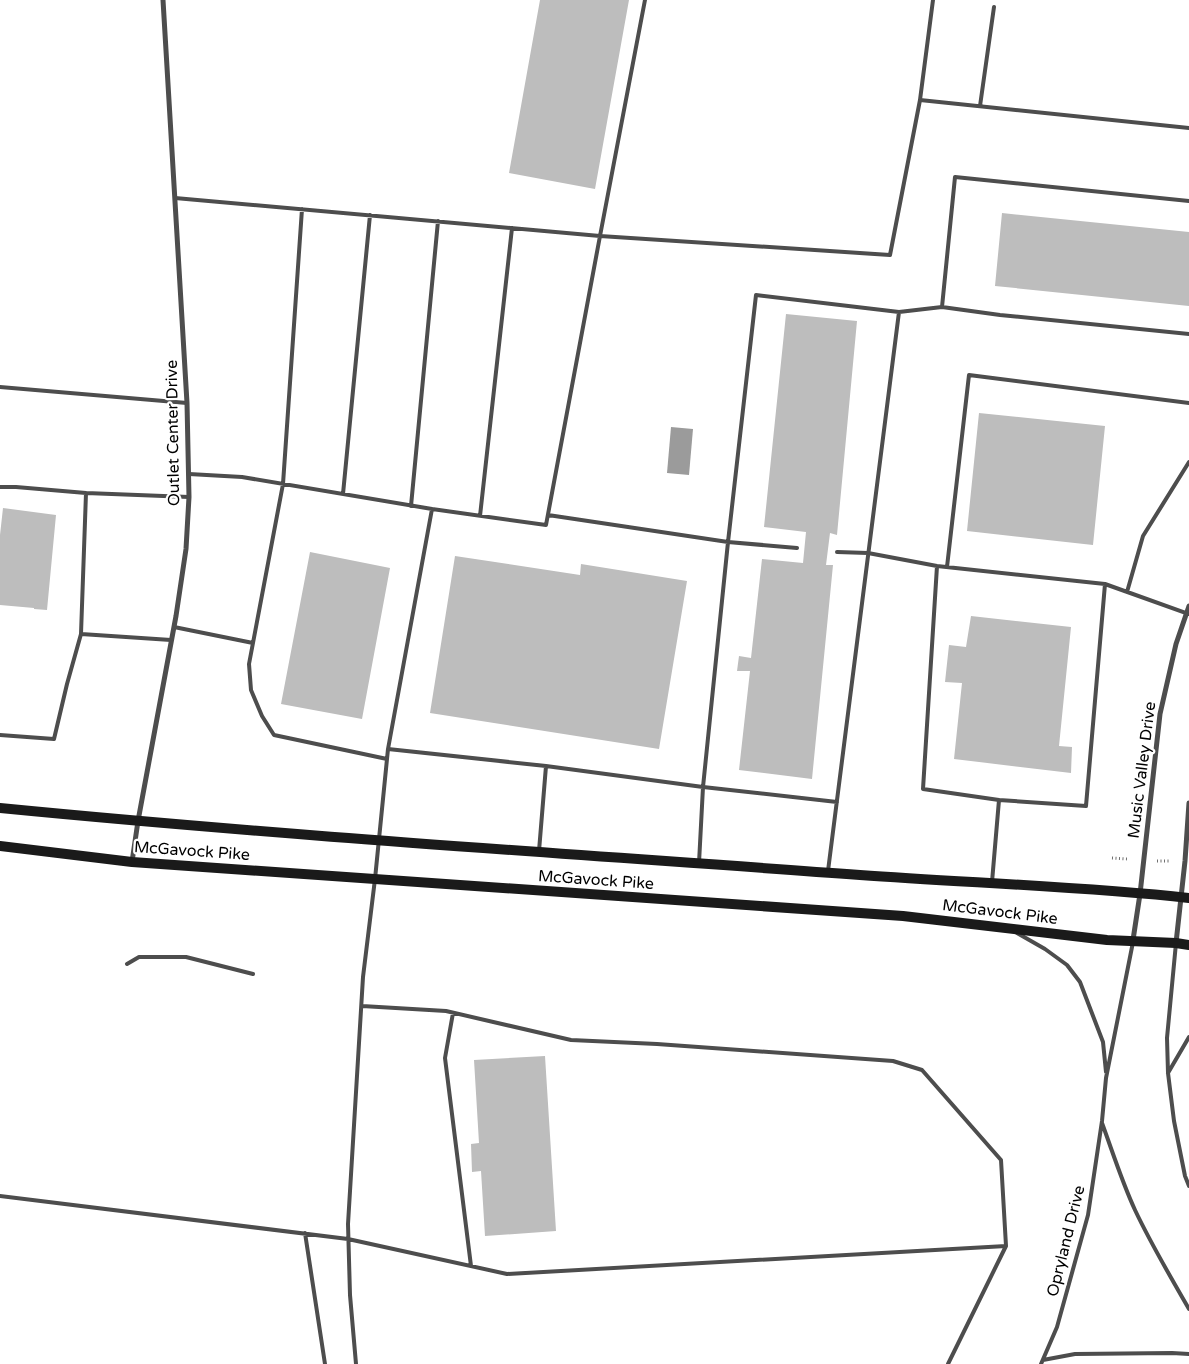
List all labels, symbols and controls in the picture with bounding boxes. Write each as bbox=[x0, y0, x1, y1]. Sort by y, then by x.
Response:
street label: Outlet Center Drive bbox=[162, 360, 184, 506]
street label: Music Valley Drive bbox=[1124, 700, 1160, 840]
street label: McGavock Pike bbox=[133, 837, 251, 865]
street label: McGavock Pike bbox=[537, 866, 655, 894]
street label: McGavock Pike bbox=[941, 895, 1059, 929]
street label: Opryland Drive bbox=[1042, 1183, 1090, 1299]

